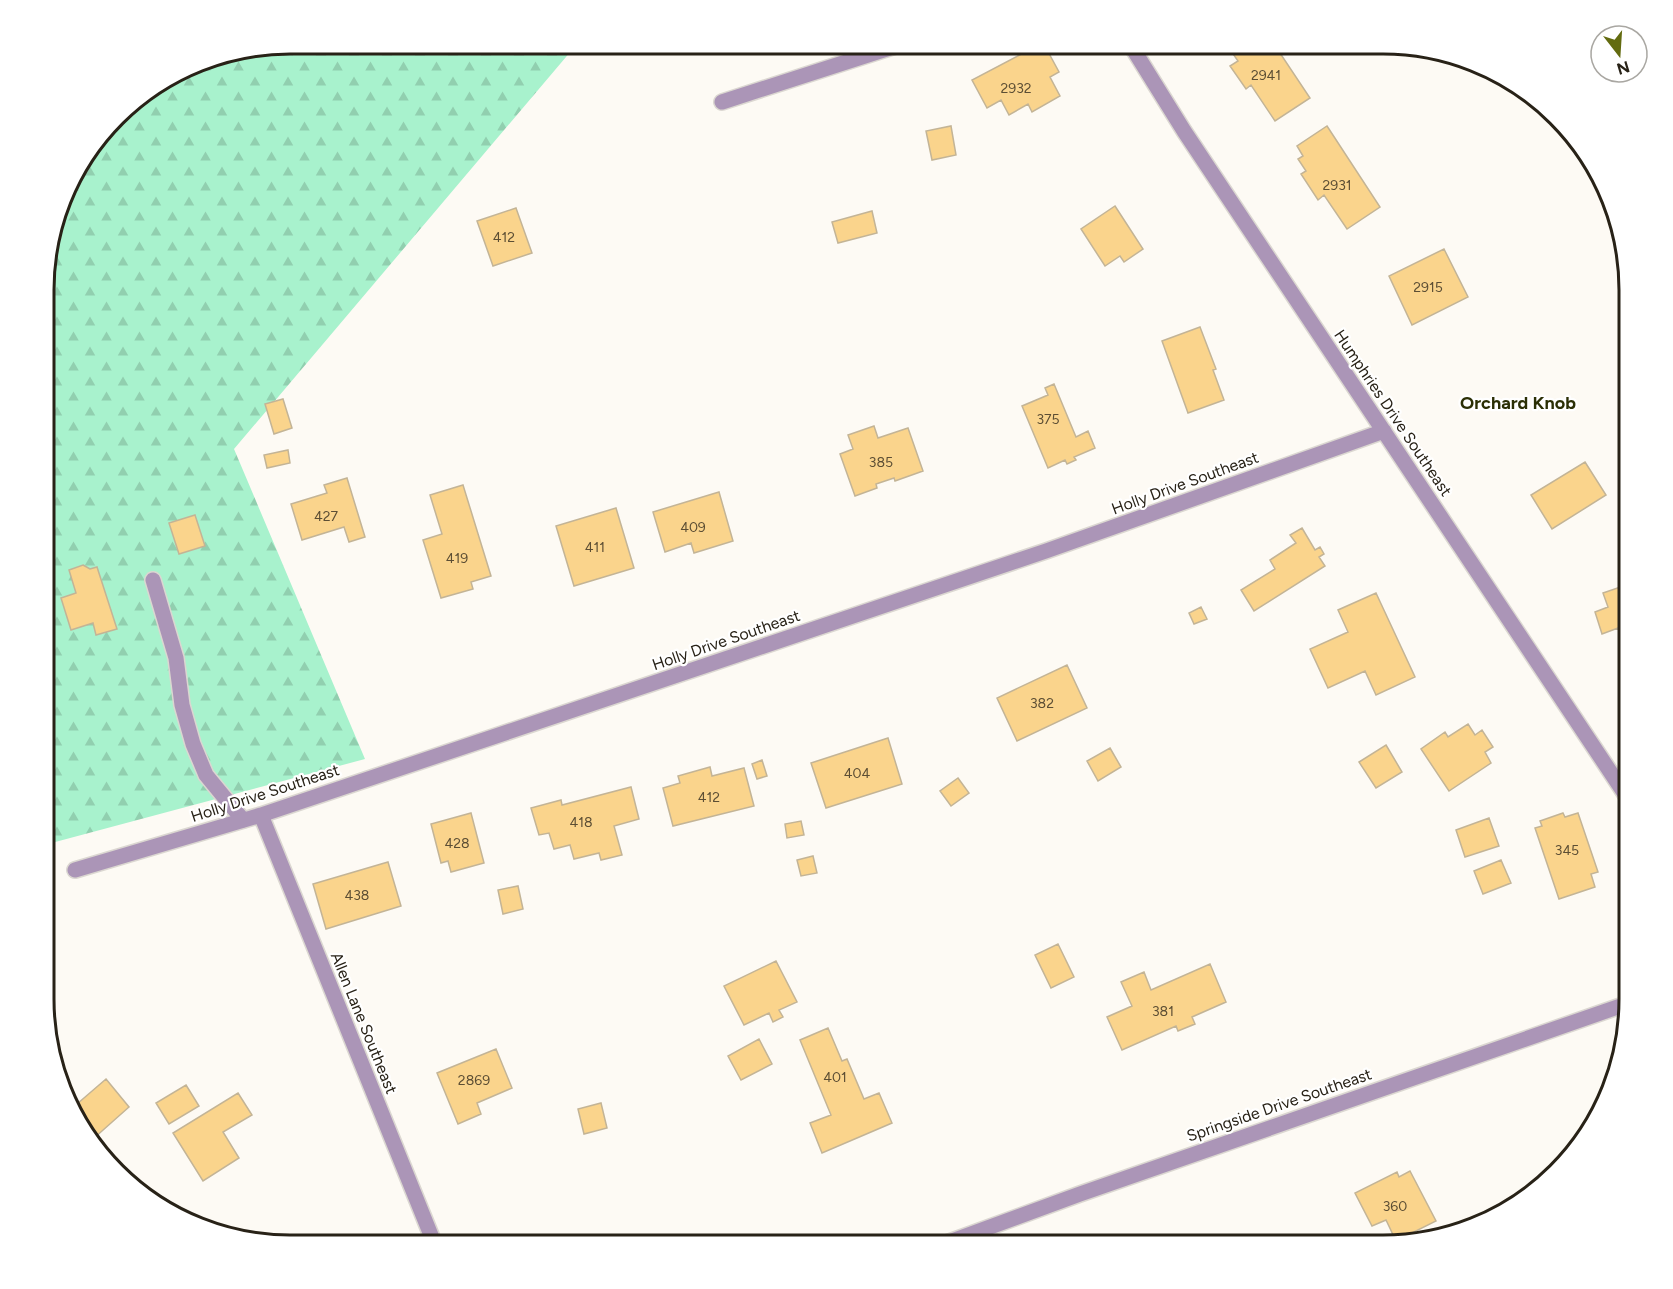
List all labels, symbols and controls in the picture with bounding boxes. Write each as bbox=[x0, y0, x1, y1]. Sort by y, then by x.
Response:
north arrow bbox=[1589, 24, 1649, 84]
text: N bbox=[1615, 57, 1632, 79]
house number: 2941 bbox=[1251, 67, 1281, 84]
house number: 2932 bbox=[1000, 80, 1032, 97]
house number: 2931 bbox=[1322, 177, 1352, 194]
house number: 412 bbox=[493, 229, 515, 246]
house number: 2915 bbox=[1413, 279, 1443, 296]
street label: Humphries Drive Southeast bbox=[1330, 326, 1456, 500]
district label: Orchard Knob bbox=[1460, 392, 1576, 414]
house number: 375 bbox=[1036, 411, 1060, 428]
street label: Holly Drive Southeast bbox=[1109, 448, 1261, 518]
house number: 385 bbox=[869, 454, 893, 471]
house number: 427 bbox=[314, 508, 338, 525]
house number: 409 bbox=[680, 519, 706, 536]
house number: 411 bbox=[585, 539, 605, 556]
house number: 419 bbox=[446, 550, 468, 567]
street label: Holly Drive Southeast bbox=[650, 606, 802, 674]
house number: 382 bbox=[1030, 695, 1054, 712]
street label: Holly Drive Southeast bbox=[188, 760, 342, 826]
house number: 404 bbox=[844, 765, 870, 782]
house number: 412 bbox=[698, 789, 720, 806]
house number: 418 bbox=[569, 814, 593, 831]
house number: 428 bbox=[444, 835, 470, 852]
house number: 345 bbox=[1555, 842, 1579, 859]
house number: 438 bbox=[345, 887, 369, 904]
street label: Allen Lane Southeast bbox=[327, 949, 401, 1097]
house number: 381 bbox=[1152, 1003, 1174, 1020]
street label: Springside Drive Southeast bbox=[1184, 1064, 1374, 1146]
house number: 401 bbox=[823, 1069, 847, 1086]
house number: 2869 bbox=[458, 1072, 490, 1089]
house number: 360 bbox=[1383, 1198, 1407, 1215]

